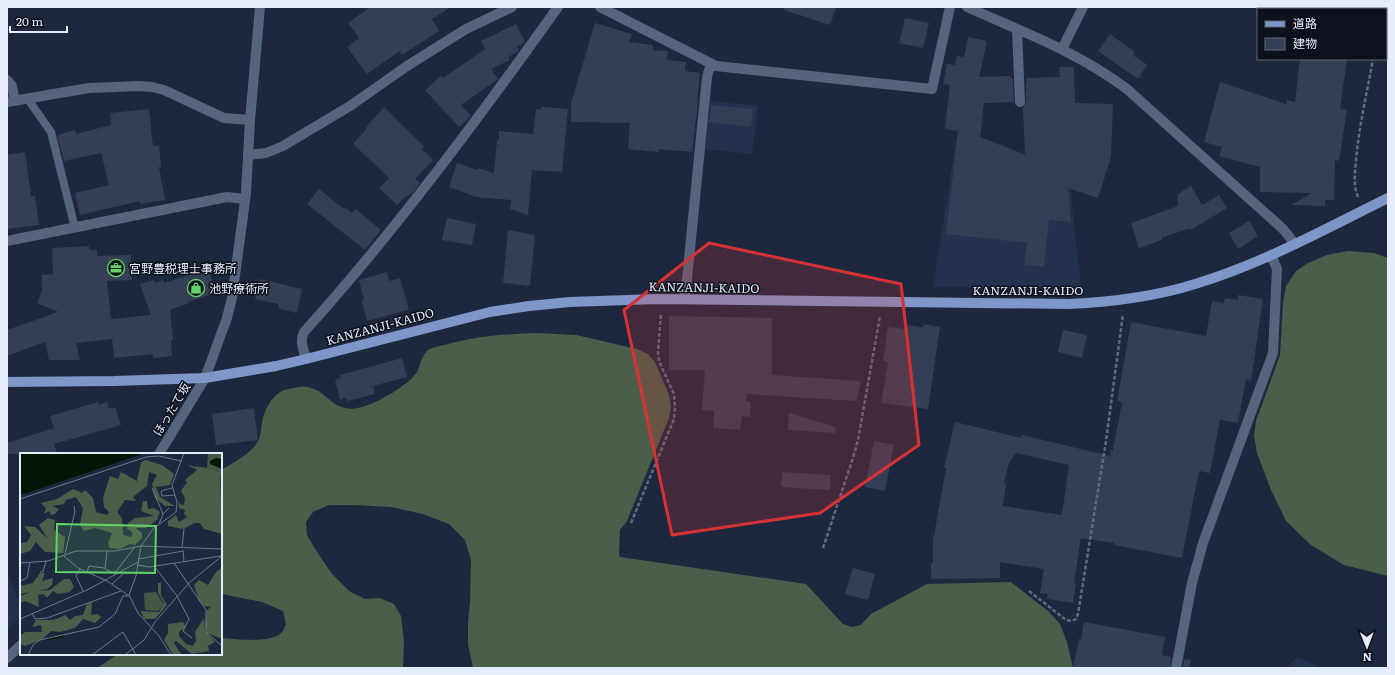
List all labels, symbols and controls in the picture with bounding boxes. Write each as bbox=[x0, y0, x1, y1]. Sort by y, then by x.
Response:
scale bar bbox=[10, 8, 67, 34]
legend bbox=[1257, 8, 1387, 60]
text: 20 m bbox=[16, 12, 43, 30]
text: 道路 bbox=[1293, 14, 1317, 32]
text: 建物 bbox=[1293, 34, 1317, 52]
office icon: 宮野豊税理士事務所 bbox=[106, 258, 126, 278]
place label: 宮野豊税理士事務所 bbox=[129, 259, 237, 277]
street label: KANZANJI-KAIDO bbox=[648, 277, 760, 297]
shop icon: 池野療術所 bbox=[186, 278, 206, 298]
place label: 池野療術所 bbox=[209, 279, 269, 297]
street label: KANZANJI-KAIDO bbox=[973, 281, 1084, 299]
street label: KANZANJI-KAIDO bbox=[324, 303, 436, 349]
street label: ほったて坂 bbox=[148, 379, 194, 439]
inset map bbox=[20, 453, 222, 655]
north arrow bbox=[1347, 627, 1387, 667]
text: N bbox=[1362, 650, 1372, 666]

